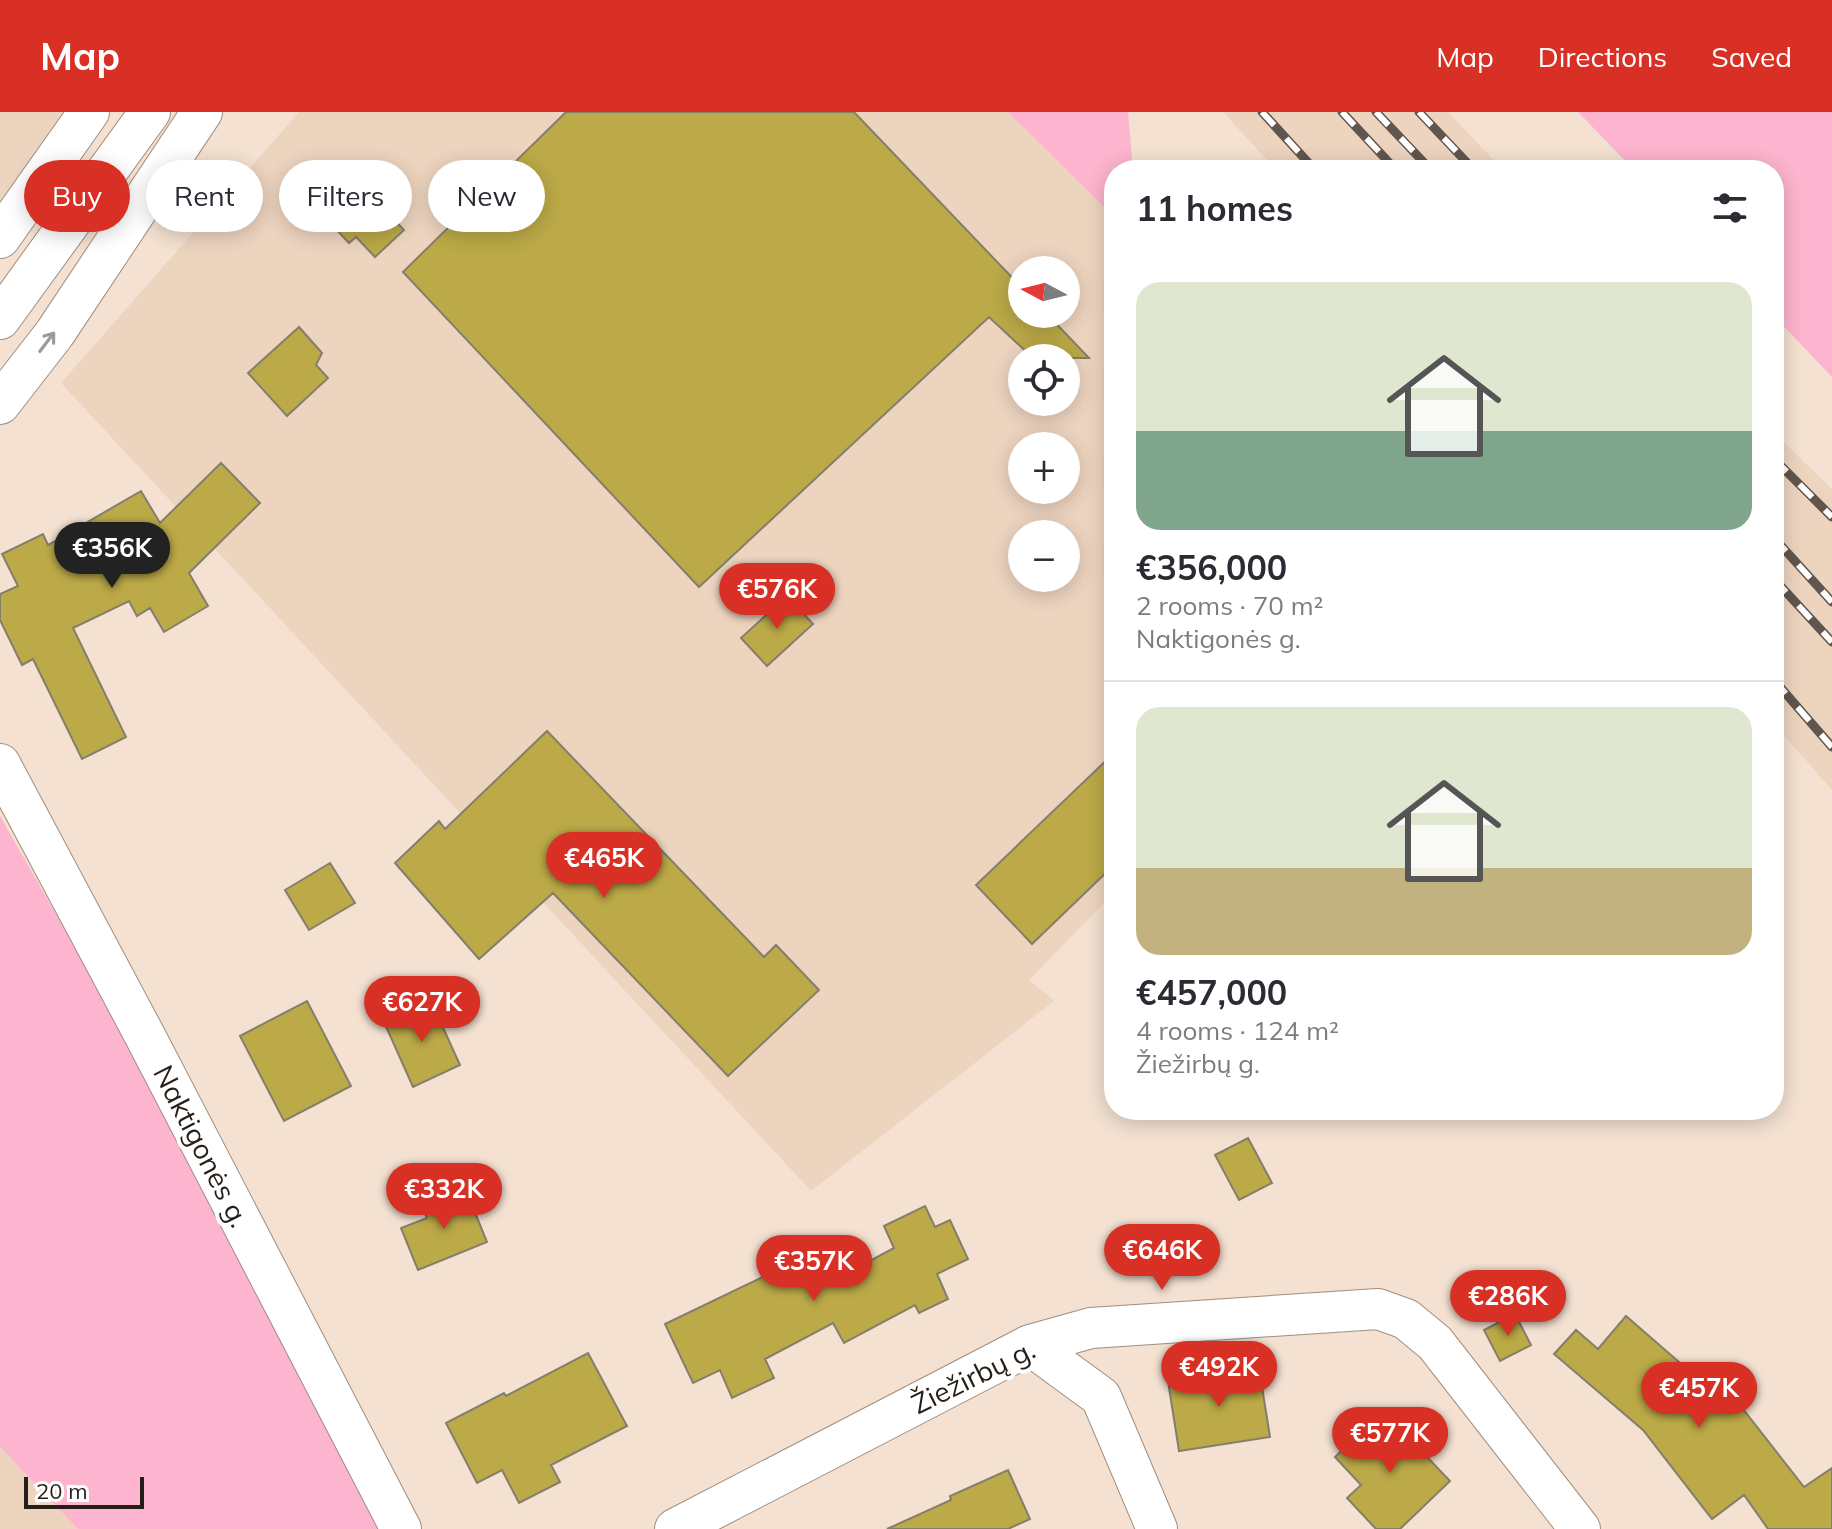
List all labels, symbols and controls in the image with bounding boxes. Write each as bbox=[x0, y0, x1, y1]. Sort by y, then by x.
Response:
text: Map bbox=[40, 32, 120, 80]
text: Map bbox=[1436, 39, 1494, 74]
text: Directions bbox=[1538, 39, 1667, 74]
text: Saved bbox=[1711, 39, 1792, 74]
chip: Buy bbox=[24, 160, 130, 232]
chip: Rent bbox=[146, 160, 263, 232]
chip: Filters bbox=[279, 160, 412, 232]
chip: New bbox=[428, 160, 545, 232]
icon: filters bbox=[1708, 186, 1752, 230]
text: 11 homes bbox=[1136, 187, 1293, 230]
north arrow bbox=[1008, 256, 1080, 328]
map controls bbox=[1008, 256, 1080, 592]
one-way arrow bbox=[39, 332, 56, 354]
icon: home bbox=[1372, 334, 1516, 478]
button: locate bbox=[1008, 344, 1080, 416]
button: + bbox=[1008, 432, 1080, 504]
button: − bbox=[1008, 520, 1080, 592]
pin: €356K bbox=[56, 522, 168, 590]
text: €356K bbox=[72, 531, 152, 564]
text: €356,000 bbox=[1136, 546, 1287, 589]
pin: €576K bbox=[721, 563, 833, 631]
text: €576K bbox=[737, 572, 817, 605]
text: 2 rooms · 70 m² bbox=[1136, 589, 1323, 622]
text: Naktigonės g. bbox=[1136, 622, 1301, 655]
icon: home bbox=[1372, 759, 1516, 903]
pin: €465K bbox=[548, 832, 660, 900]
text: €465K bbox=[564, 841, 644, 874]
text: €457,000 bbox=[1136, 971, 1287, 1014]
pin: €627K bbox=[366, 976, 478, 1044]
text: €627K bbox=[382, 985, 462, 1018]
text: 4 rooms · 124 m² bbox=[1136, 1014, 1339, 1047]
text: Žiežirbų g. bbox=[1136, 1047, 1260, 1080]
street label: Naktigonės g. bbox=[146, 1059, 258, 1233]
pin: €332K bbox=[388, 1163, 500, 1231]
text: €332K bbox=[404, 1172, 484, 1205]
pin: €646K bbox=[1106, 1224, 1218, 1292]
text: €646K bbox=[1122, 1233, 1202, 1266]
pin: €357K bbox=[758, 1235, 870, 1303]
text: €357K bbox=[774, 1244, 854, 1277]
pin: €286K bbox=[1452, 1270, 1564, 1338]
text: €286K bbox=[1468, 1279, 1548, 1312]
street label: Žiežirbų g. bbox=[905, 1331, 1041, 1421]
pin: €492K bbox=[1163, 1341, 1275, 1409]
text: €492K bbox=[1179, 1350, 1259, 1383]
pin: €457K bbox=[1643, 1362, 1755, 1430]
text: €457K bbox=[1659, 1371, 1739, 1404]
pin: €577K bbox=[1334, 1407, 1446, 1475]
text: €577K bbox=[1350, 1416, 1430, 1449]
scale bar bbox=[24, 1473, 144, 1509]
text: 20 m bbox=[36, 1477, 87, 1505]

